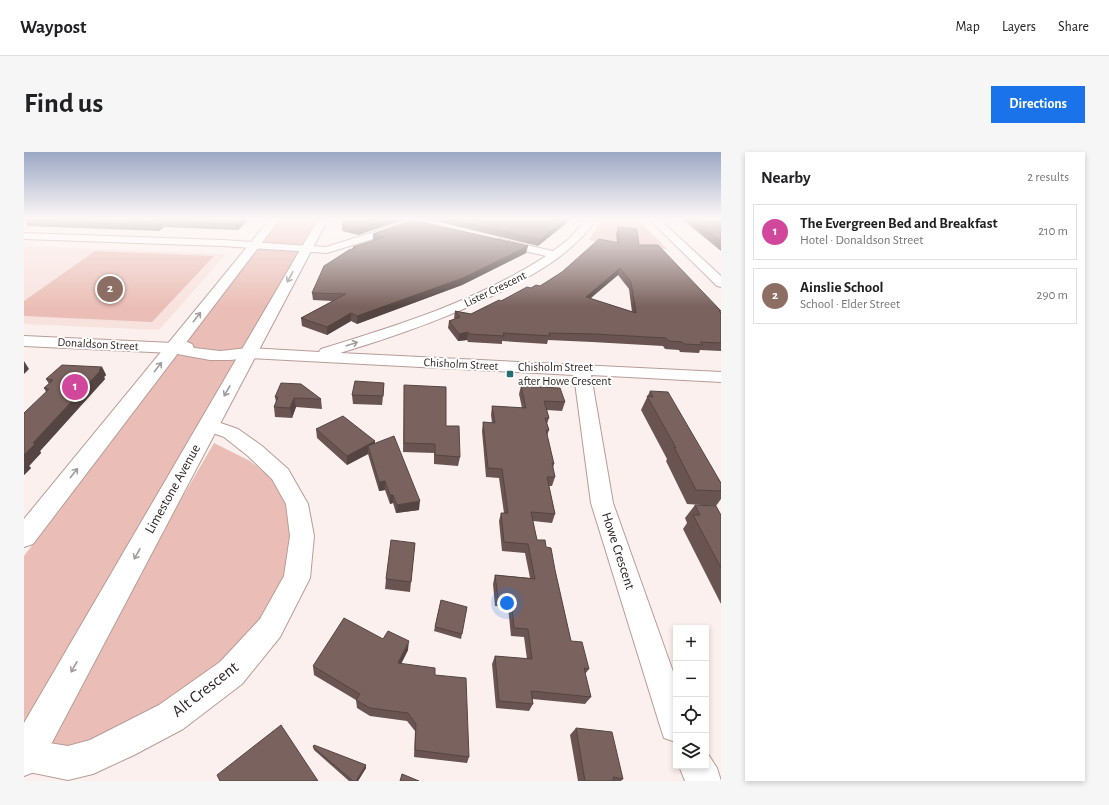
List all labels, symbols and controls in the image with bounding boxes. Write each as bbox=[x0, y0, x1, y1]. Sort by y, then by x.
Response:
text: Waypost bbox=[20, 18, 87, 37]
text: Map bbox=[955, 20, 980, 34]
text: Layers bbox=[1002, 20, 1036, 34]
text: Share bbox=[1058, 20, 1089, 34]
button: Directions bbox=[991, 86, 1085, 123]
text: Find us bbox=[24, 90, 103, 118]
text: Nearby bbox=[761, 169, 811, 186]
text: 2 results bbox=[1027, 171, 1069, 184]
text: The Evergreen Bed and Breakfast bbox=[800, 216, 998, 231]
text: 1 bbox=[773, 225, 777, 238]
text: 210 m bbox=[1038, 225, 1068, 238]
text: Hotel · Donaldson Street bbox=[800, 234, 923, 247]
street label: Lister Crescent bbox=[462, 269, 528, 309]
one-way arrow bbox=[286, 271, 294, 283]
pin: 2 bbox=[97, 274, 123, 304]
text: Ainslie School bbox=[800, 280, 884, 295]
text: 2 bbox=[772, 289, 778, 302]
text: 290 m bbox=[1037, 289, 1068, 302]
text: School · Elder Street bbox=[800, 298, 900, 311]
one-way arrow bbox=[193, 312, 201, 323]
street label: Donaldson Street bbox=[57, 336, 139, 352]
one-way arrow bbox=[345, 340, 358, 347]
street label: Chisholm Street bbox=[423, 356, 499, 372]
one-way arrow bbox=[153, 361, 162, 372]
place label: Chisholm Street after Howe Crescent bbox=[518, 361, 612, 387]
marker: Chisholm Street after Howe Crescent bbox=[505, 369, 515, 379]
pin: 1 bbox=[62, 372, 88, 402]
one-way arrow bbox=[223, 385, 231, 397]
street label: Limestone Avenue bbox=[143, 442, 203, 536]
one-way arrow bbox=[70, 468, 78, 479]
street label: Howe Crescent bbox=[599, 510, 637, 592]
one-way arrow bbox=[133, 548, 141, 560]
your location bbox=[497, 593, 517, 613]
map controls bbox=[673, 625, 709, 769]
button: + bbox=[673, 625, 709, 661]
street label: Alt Crescent bbox=[169, 658, 242, 720]
one-way arrow bbox=[70, 661, 78, 673]
button: − bbox=[673, 661, 709, 697]
button: locate bbox=[673, 697, 709, 733]
button: layers bbox=[673, 733, 709, 769]

